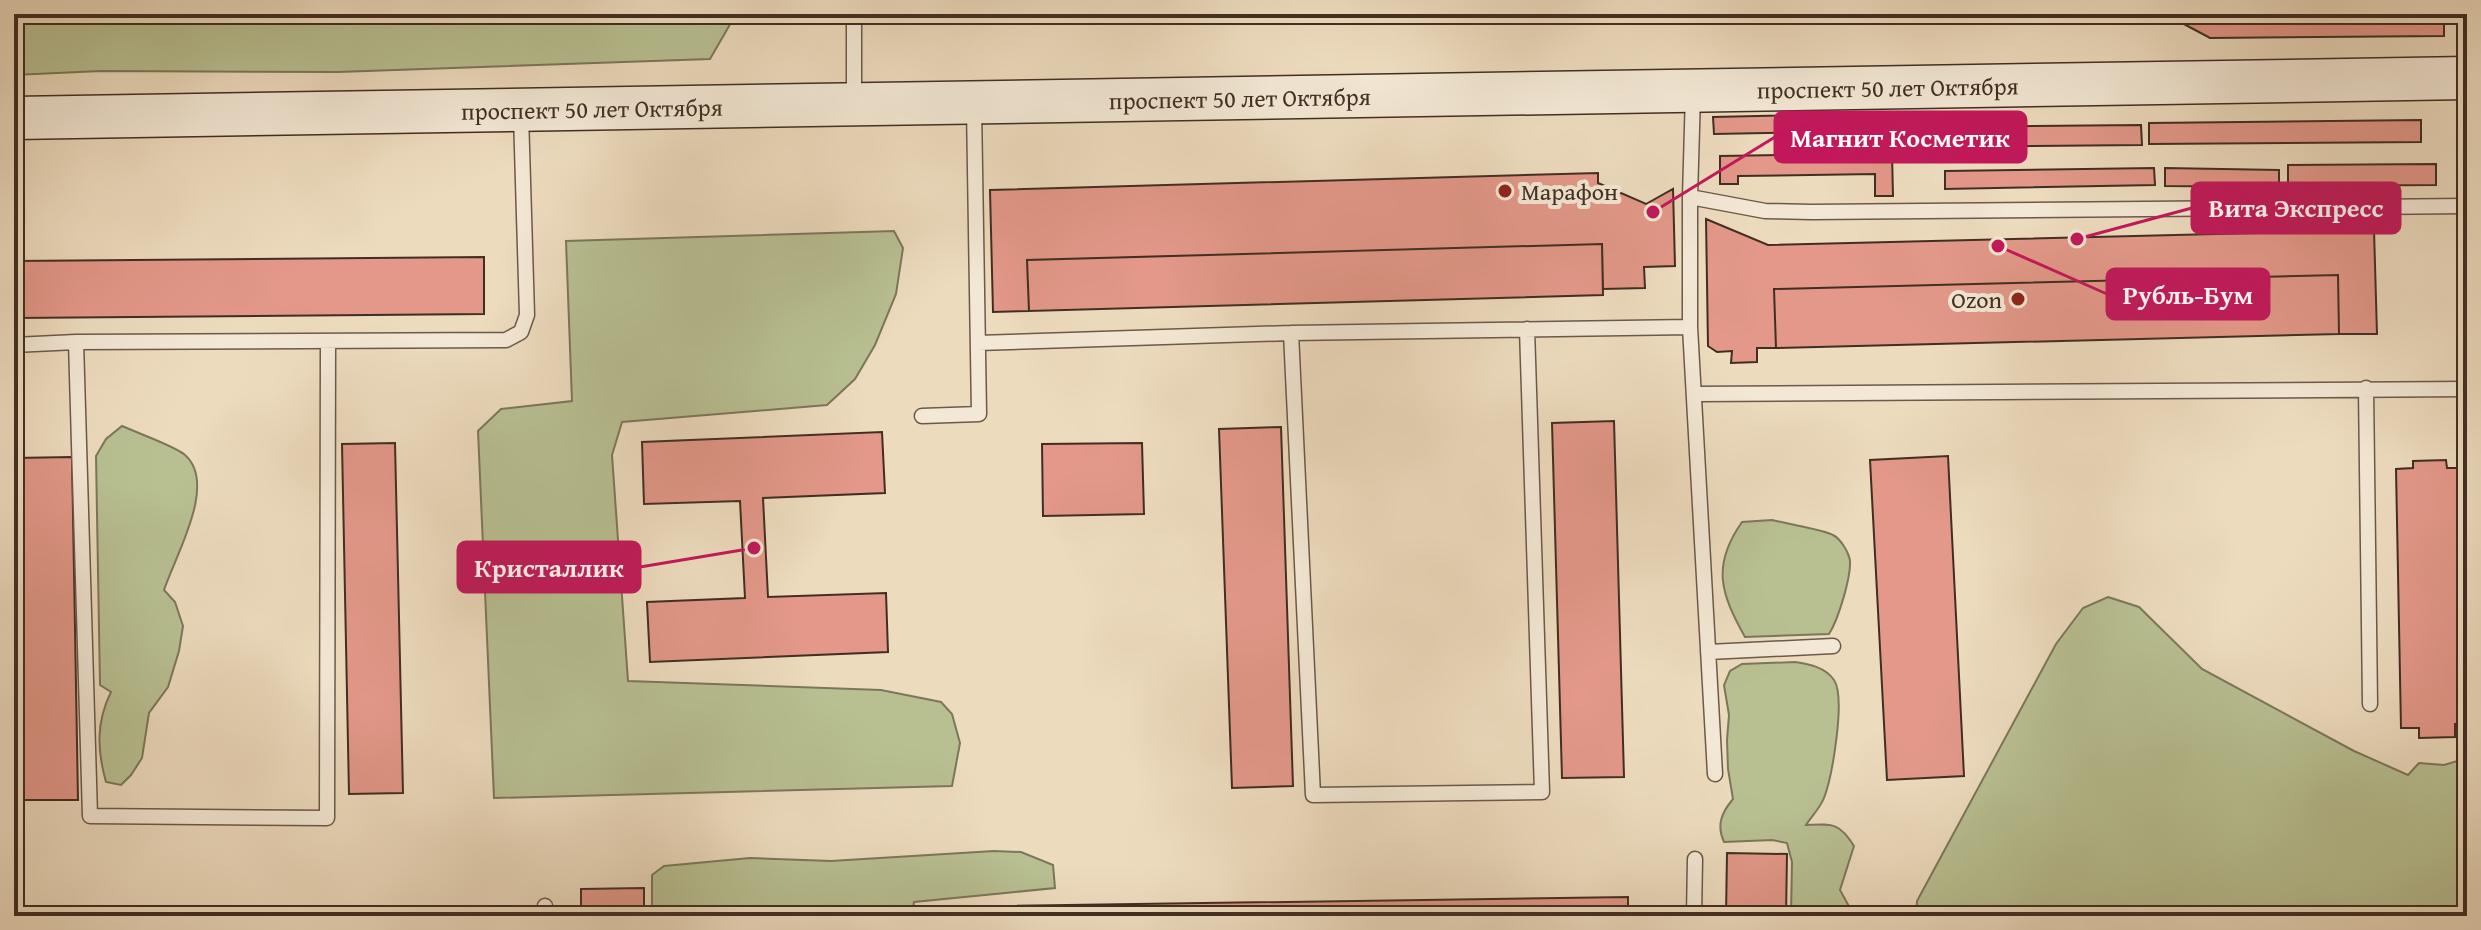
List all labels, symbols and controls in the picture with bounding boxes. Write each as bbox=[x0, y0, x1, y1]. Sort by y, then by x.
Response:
street label: проспект 50 лет Октября bbox=[1757, 68, 2019, 107]
street label: проспект 50 лет Октября bbox=[1109, 78, 1371, 118]
street label: проспект 50 лет Октября bbox=[461, 89, 723, 128]
callout: Магнит Косметик bbox=[1775, 112, 2026, 162]
text: Магнит Косметик bbox=[1790, 118, 2010, 157]
place label: Марафон bbox=[1521, 174, 1618, 209]
marker: Марафон bbox=[1496, 182, 1514, 200]
callout: Вита Экспресс bbox=[2192, 183, 2400, 233]
text: Вита Экспресс bbox=[2208, 188, 2384, 227]
callout: Рубль-Бум bbox=[2107, 269, 2269, 319]
text: Рубль-Бум bbox=[2123, 275, 2253, 314]
place label: Ozon bbox=[1951, 282, 2003, 317]
marker: Ozon bbox=[2009, 290, 2027, 308]
callout: Кристаллик bbox=[458, 542, 640, 592]
text: Кристаллик bbox=[474, 548, 624, 587]

